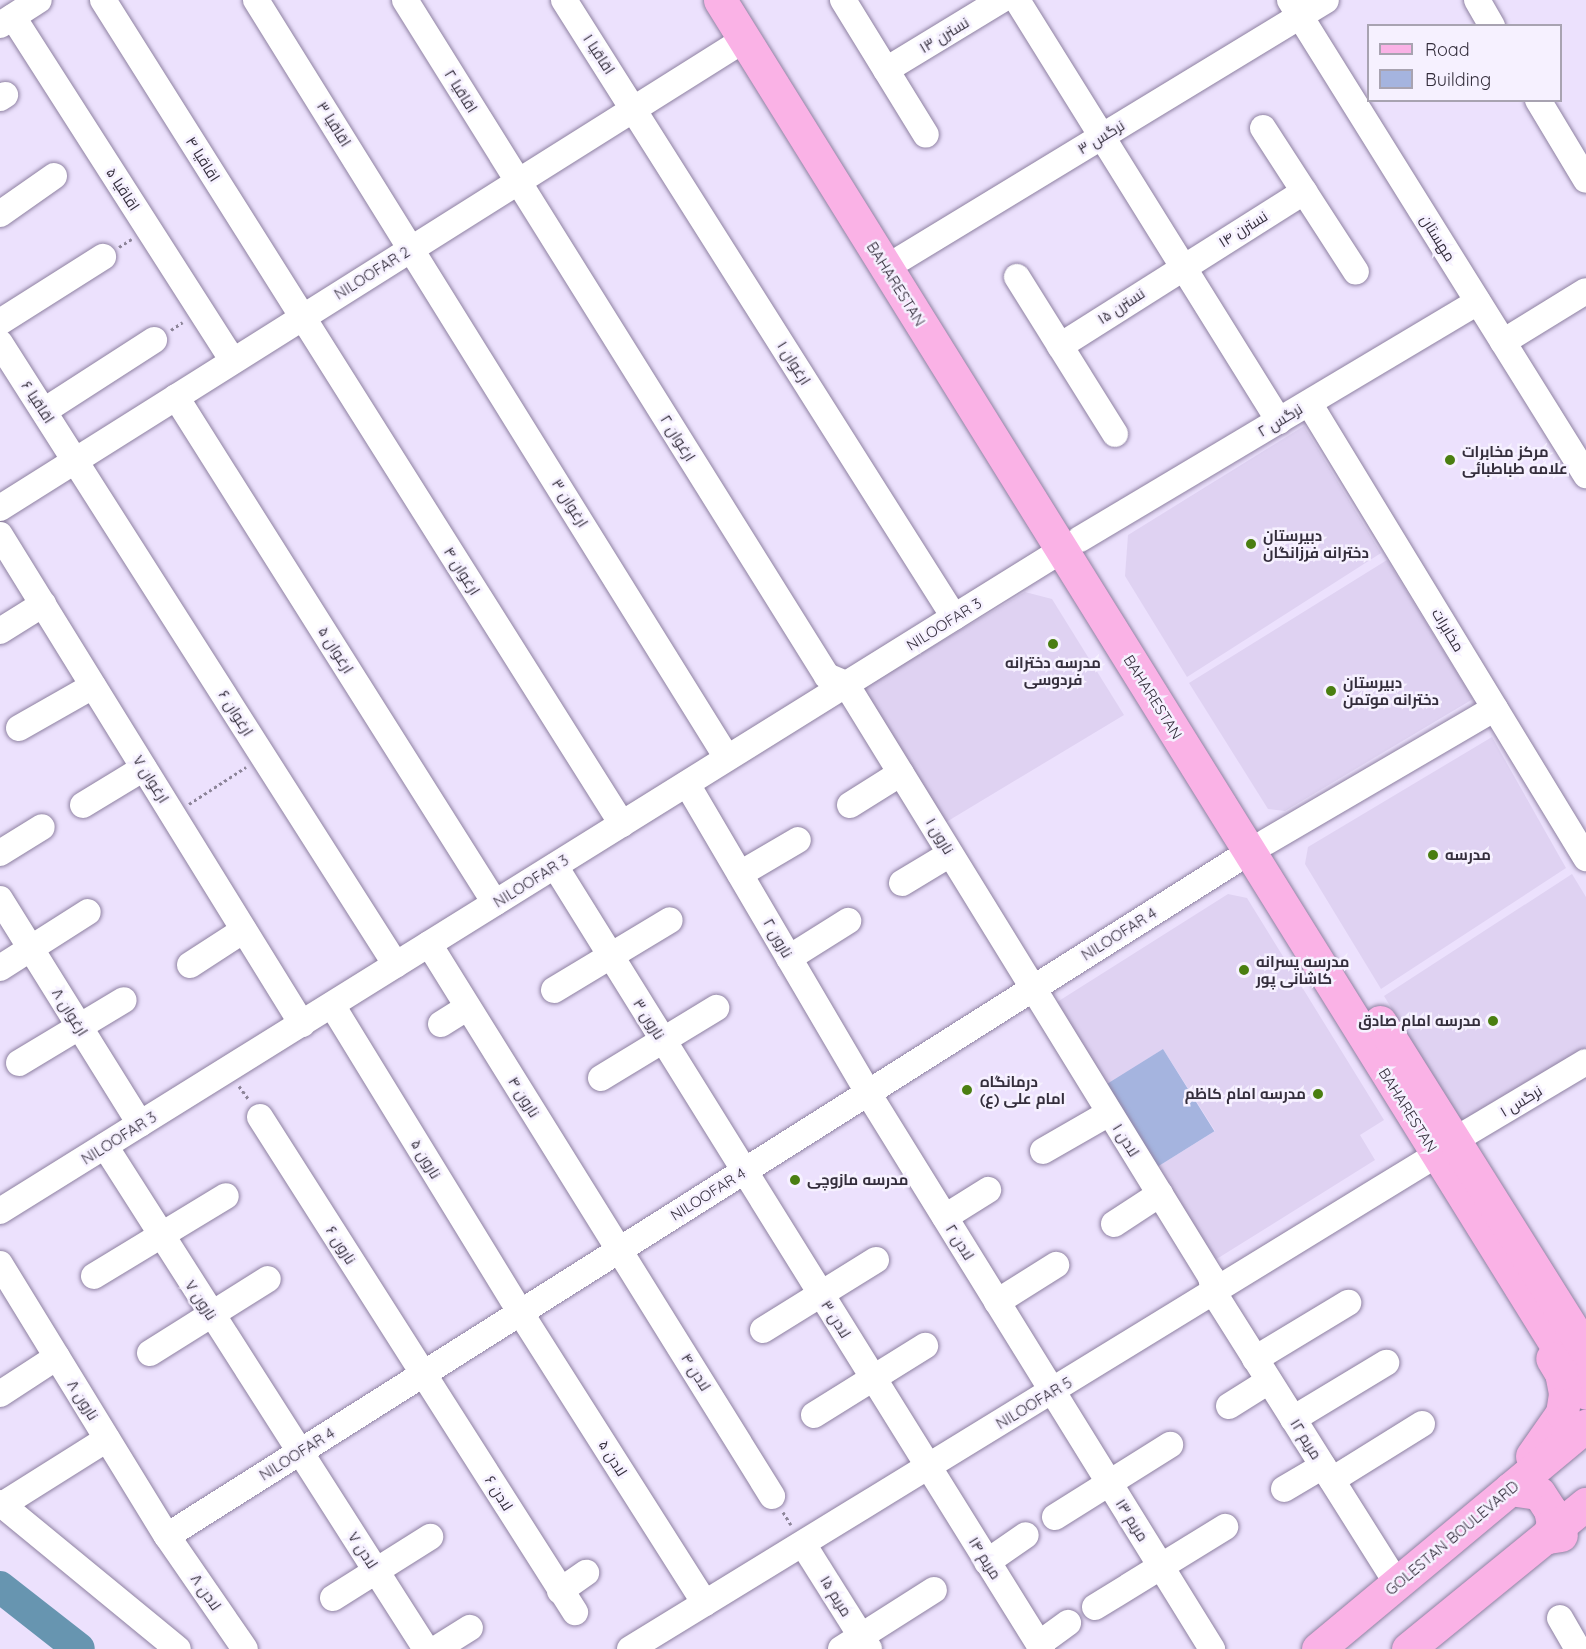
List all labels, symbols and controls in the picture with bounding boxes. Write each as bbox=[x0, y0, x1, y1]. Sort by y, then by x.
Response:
street label: نسترن ۱۳ bbox=[916, 13, 972, 57]
legend bbox=[1367, 24, 1562, 102]
street label: اقاقیا ۱ bbox=[579, 31, 619, 77]
text: Road bbox=[1425, 38, 1470, 61]
street label: اقاقیا ۲ bbox=[441, 66, 481, 116]
text: Building bbox=[1425, 68, 1491, 91]
street label: اقاقیا ۳ bbox=[313, 98, 355, 150]
street label: نرگس ۳ bbox=[1074, 116, 1128, 158]
street label: اقاقیا ۴ bbox=[182, 133, 224, 185]
street label: اقاقیا ۵ bbox=[102, 164, 144, 214]
street label: نسترن ۱۴ bbox=[1215, 207, 1271, 251]
street label: مهستان bbox=[1417, 211, 1459, 265]
street label: BAHARESTAN bbox=[863, 239, 929, 329]
street label: NILOOFAR 2 bbox=[331, 243, 413, 303]
street label: نسترن ۱۵ bbox=[1094, 284, 1148, 328]
street label: ارغوان ۱ bbox=[774, 338, 814, 388]
street label: اقاقیا ۶ bbox=[18, 377, 58, 427]
street label: نرگس ۲ bbox=[1254, 400, 1306, 440]
street label: ارغوان ۲ bbox=[657, 411, 699, 465]
place label: مرکز مخابرات علامه طباطبائی bbox=[1462, 442, 1568, 477]
marker: مرکز مخابرات علامه طباطبائی bbox=[1443, 453, 1457, 467]
street label: ارغوان ۳ bbox=[548, 475, 592, 531]
place label: دبیرستان دخترانه فرزانگان bbox=[1263, 526, 1369, 561]
marker: دبیرستان دخترانه فرزانگان bbox=[1244, 537, 1258, 551]
street label: ارغوان ۴ bbox=[440, 543, 484, 599]
street label: NILOOFAR 3 bbox=[903, 594, 985, 654]
street label: مخابرات bbox=[1428, 605, 1468, 655]
street label: ارغوان ۵ bbox=[315, 623, 357, 677]
marker: مدرسه دخترانه فردوسی bbox=[1046, 637, 1060, 651]
street label: BAHARESTAN bbox=[1120, 652, 1186, 742]
place label: مدرسه دخترانه فردوسی bbox=[1005, 653, 1101, 688]
place label: دبیرستان دخترانه موتمن bbox=[1343, 673, 1439, 708]
marker: دبیرستان دخترانه موتمن bbox=[1324, 684, 1338, 698]
street label: ارغوان ۶ bbox=[215, 687, 257, 739]
street label: ارغوان ۷ bbox=[129, 752, 173, 806]
street label: نارون ۱ bbox=[922, 815, 958, 857]
place label: مدرسه bbox=[1445, 846, 1491, 864]
marker: مدرسه bbox=[1426, 848, 1440, 862]
street label: NILOOFAR 3 bbox=[490, 851, 572, 911]
street label: NILOOFAR 4 bbox=[1078, 904, 1160, 964]
street label: نارون ۲ bbox=[760, 915, 796, 961]
place label: مدرسه پسرانه کاشانی پور bbox=[1256, 952, 1349, 987]
marker: مدرسه پسرانه کاشانی پور bbox=[1237, 963, 1251, 977]
street label: ارغوان ۸ bbox=[48, 985, 92, 1039]
street label: نارون ۳ bbox=[630, 995, 668, 1043]
place label: مدرسه امام صادق bbox=[1358, 1012, 1481, 1030]
marker: مدرسه امام صادق bbox=[1486, 1014, 1500, 1028]
street label: BAHARESTAN bbox=[1375, 1065, 1441, 1155]
place label: درمانگاه امام علی (ع) bbox=[980, 1072, 1065, 1107]
street label: نارون ۴ bbox=[505, 1073, 543, 1121]
marker: درمانگاه امام علی (ع) bbox=[958, 1081, 976, 1099]
street label: نرگس ۱ bbox=[1497, 1081, 1545, 1121]
place label: مدرسه امام کاظم bbox=[1185, 1085, 1306, 1103]
marker: مدرسه امام کاظم bbox=[1311, 1087, 1325, 1101]
street label: NILOOFAR 3 bbox=[78, 1108, 160, 1168]
street label: لادن ۱ bbox=[1109, 1120, 1143, 1160]
street label: نارون ۵ bbox=[407, 1136, 445, 1182]
street label: NILOOFAR 4 bbox=[667, 1164, 749, 1224]
place label: مدرسه مازوچی bbox=[807, 1171, 908, 1189]
marker: مدرسه مازوچی bbox=[788, 1173, 802, 1187]
street label: لادن ۲ bbox=[942, 1221, 978, 1263]
street label: نارون ۶ bbox=[322, 1223, 360, 1267]
street label: نارون ۷ bbox=[181, 1277, 221, 1323]
street label: لادن ۳ bbox=[817, 1297, 855, 1341]
street label: لادن ۴ bbox=[678, 1350, 714, 1394]
street label: NILOOFAR 5 bbox=[993, 1373, 1075, 1433]
street label: نارون ۸ bbox=[64, 1377, 102, 1423]
street label: مریم ۱۲ bbox=[1287, 1415, 1325, 1463]
street label: NILOOFAR 4 bbox=[256, 1424, 338, 1484]
street label: لادن ۵ bbox=[595, 1437, 631, 1479]
street label: لادن ۶ bbox=[481, 1472, 517, 1514]
street label: GOLESTAN BOULEVARD bbox=[1382, 1477, 1522, 1599]
street label: مریم ۱۳ bbox=[1112, 1495, 1152, 1545]
street label: لادن ۷ bbox=[344, 1528, 382, 1572]
street label: مریم ۱۴ bbox=[965, 1533, 1005, 1583]
street label: لادن ۸ bbox=[187, 1570, 225, 1614]
street label: مریم ۱۵ bbox=[816, 1572, 856, 1620]

